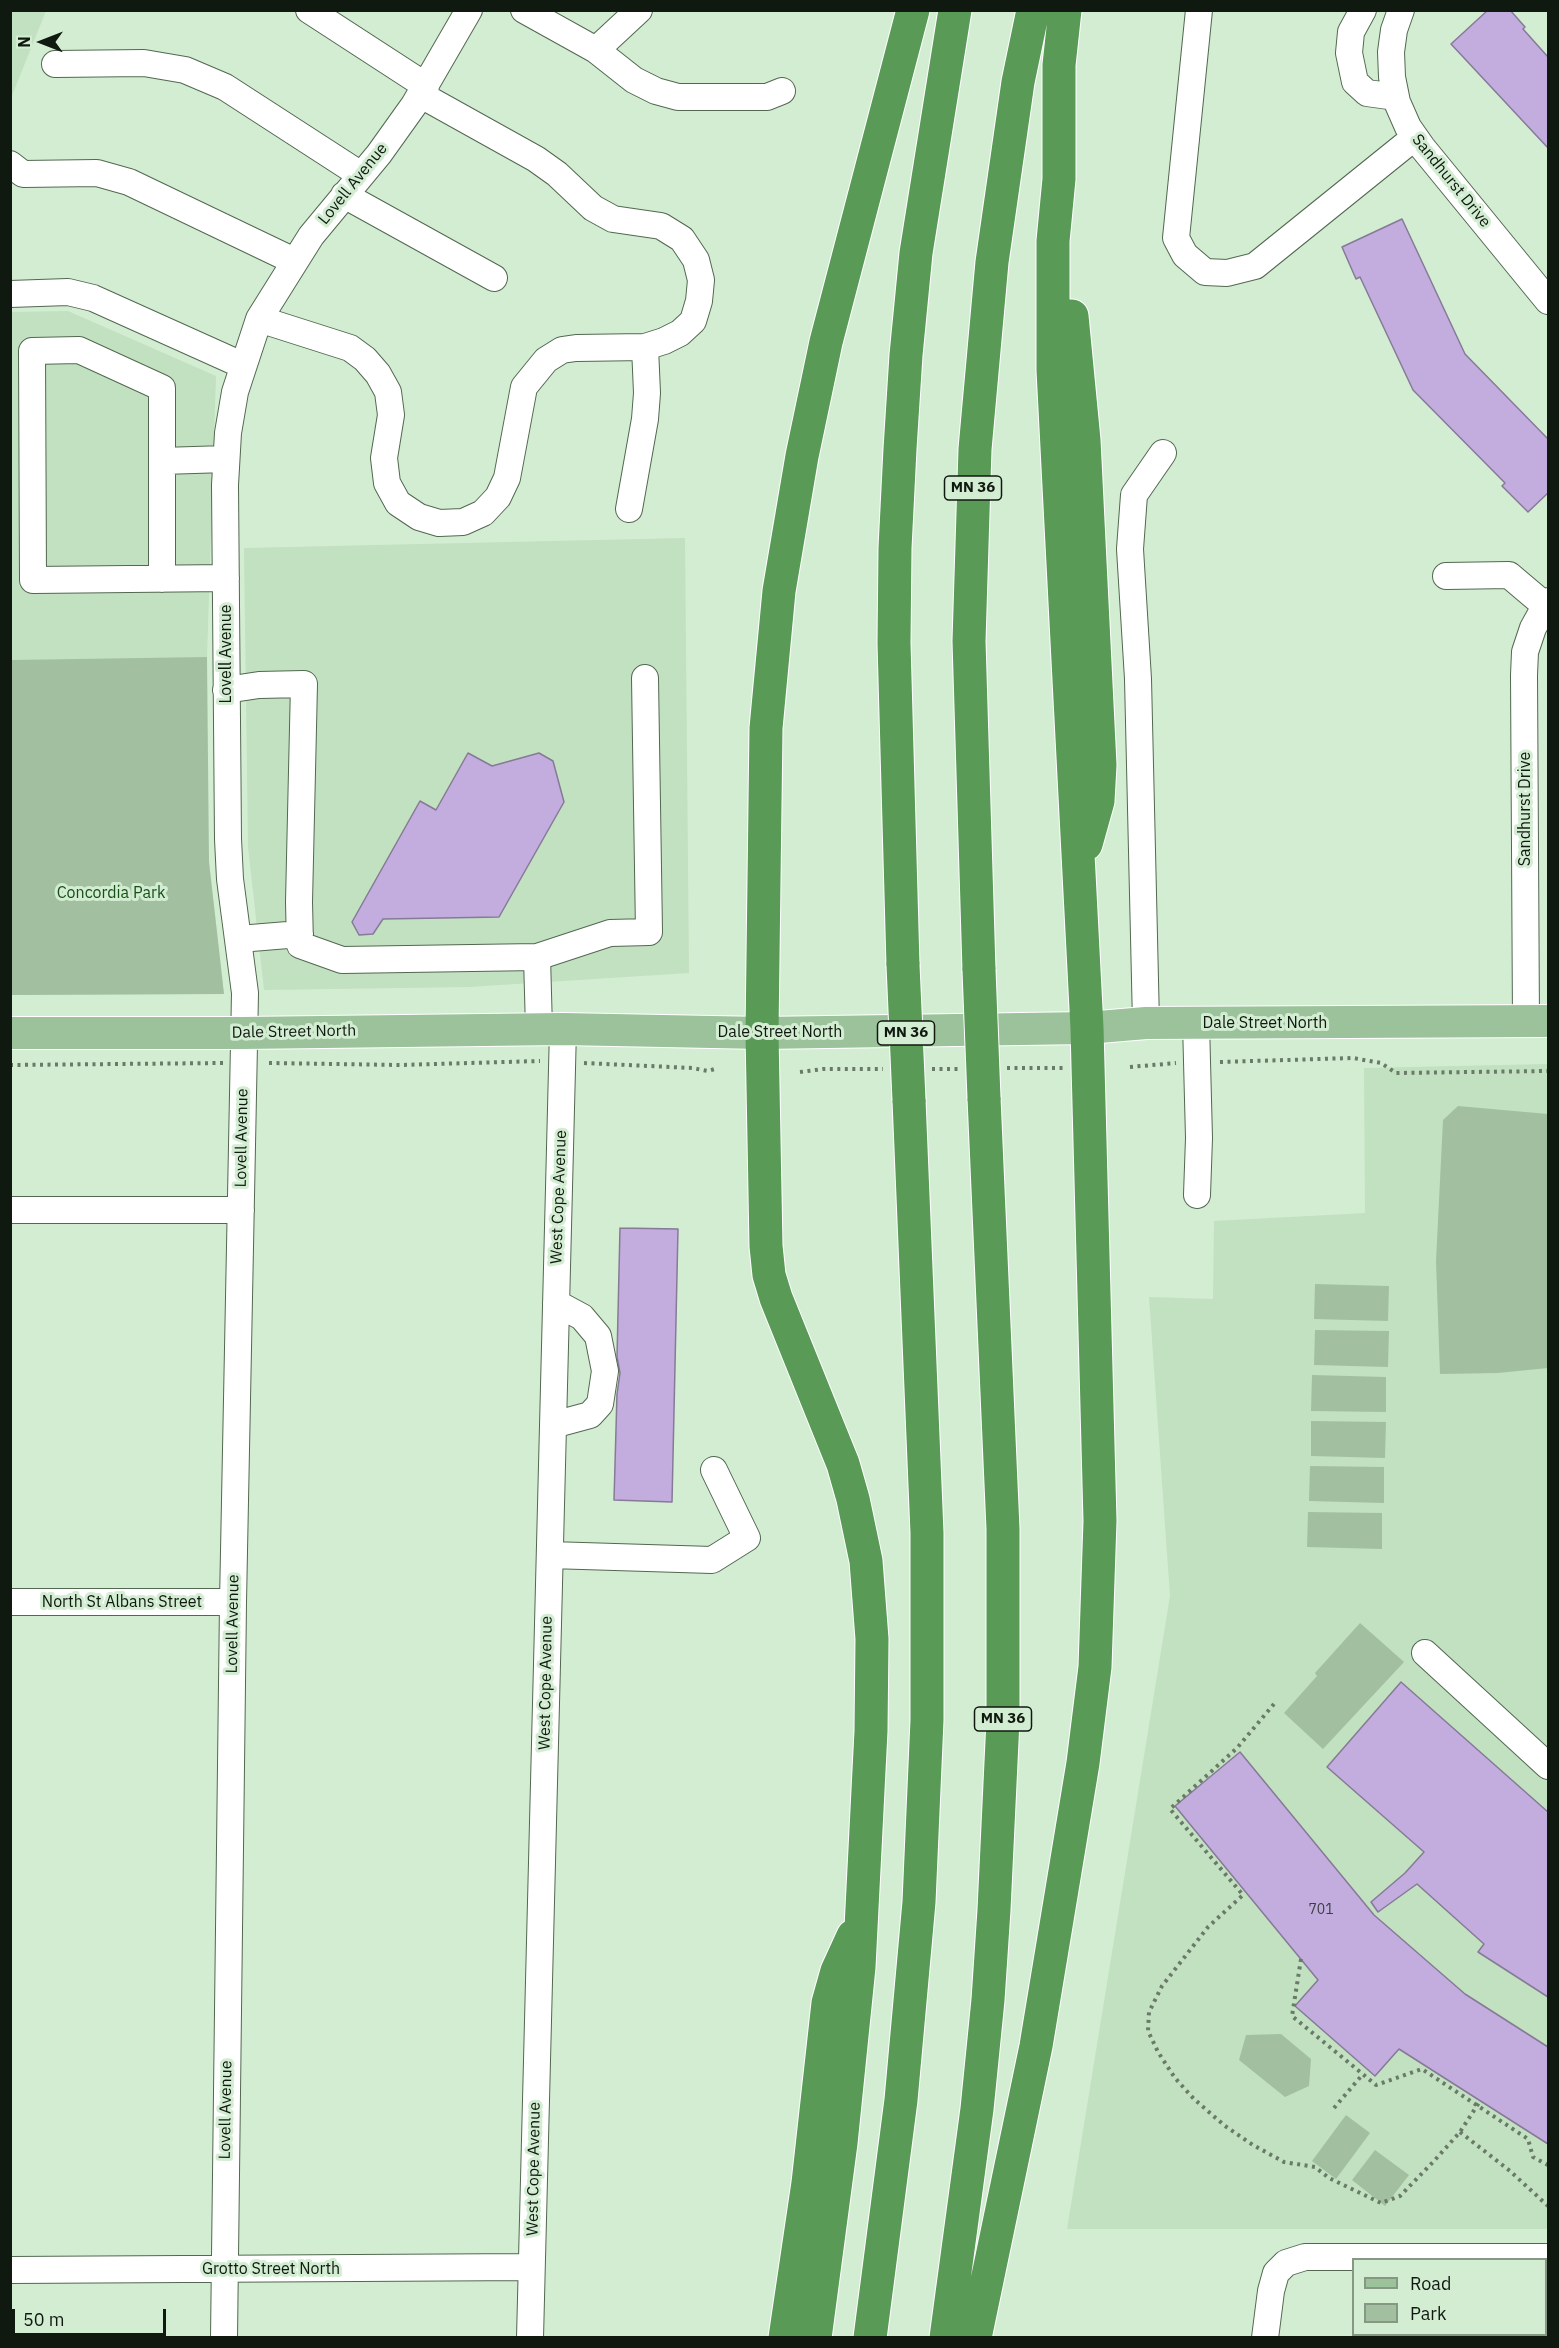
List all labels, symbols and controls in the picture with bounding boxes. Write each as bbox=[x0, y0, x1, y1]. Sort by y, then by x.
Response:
north arrow bbox=[12, 12, 72, 72]
text: N bbox=[14, 36, 34, 48]
street label: Sandhurst Drive bbox=[1408, 130, 1494, 232]
street label: Lovell Avenue bbox=[314, 139, 392, 229]
road number: MN 36 bbox=[944, 476, 1002, 500]
street label: Lovell Avenue bbox=[216, 604, 236, 704]
street label: Sandhurst Drive bbox=[1515, 752, 1535, 866]
park label: Concordia Park bbox=[57, 883, 165, 903]
street label: Dale Street North bbox=[1203, 1013, 1327, 1033]
street label: Dale Street North bbox=[231, 1021, 357, 1043]
road number: MN 36 bbox=[878, 1021, 934, 1045]
street label: Dale Street North bbox=[718, 1022, 842, 1042]
street label: Lovell Avenue bbox=[232, 1088, 252, 1188]
street label: West Cope Avenue bbox=[547, 1130, 571, 1264]
street label: Lovell Avenue bbox=[223, 1574, 243, 1674]
street label: North St Albans Street bbox=[42, 1592, 202, 1612]
street label: West Cope Avenue bbox=[535, 1616, 557, 1750]
road number: MN 36 bbox=[974, 1707, 1032, 1731]
house number: 701 bbox=[1308, 1902, 1334, 1918]
street label: Lovell Avenue bbox=[216, 2060, 236, 2160]
street label: West Cope Avenue bbox=[523, 2102, 545, 2236]
legend bbox=[1352, 2258, 1547, 2336]
street label: Grotto Street North bbox=[202, 2259, 340, 2279]
text: Road bbox=[1410, 2272, 1451, 2295]
scale bar bbox=[15, 2297, 170, 2335]
text: Park bbox=[1410, 2302, 1446, 2325]
text: 50 m bbox=[23, 2308, 65, 2331]

